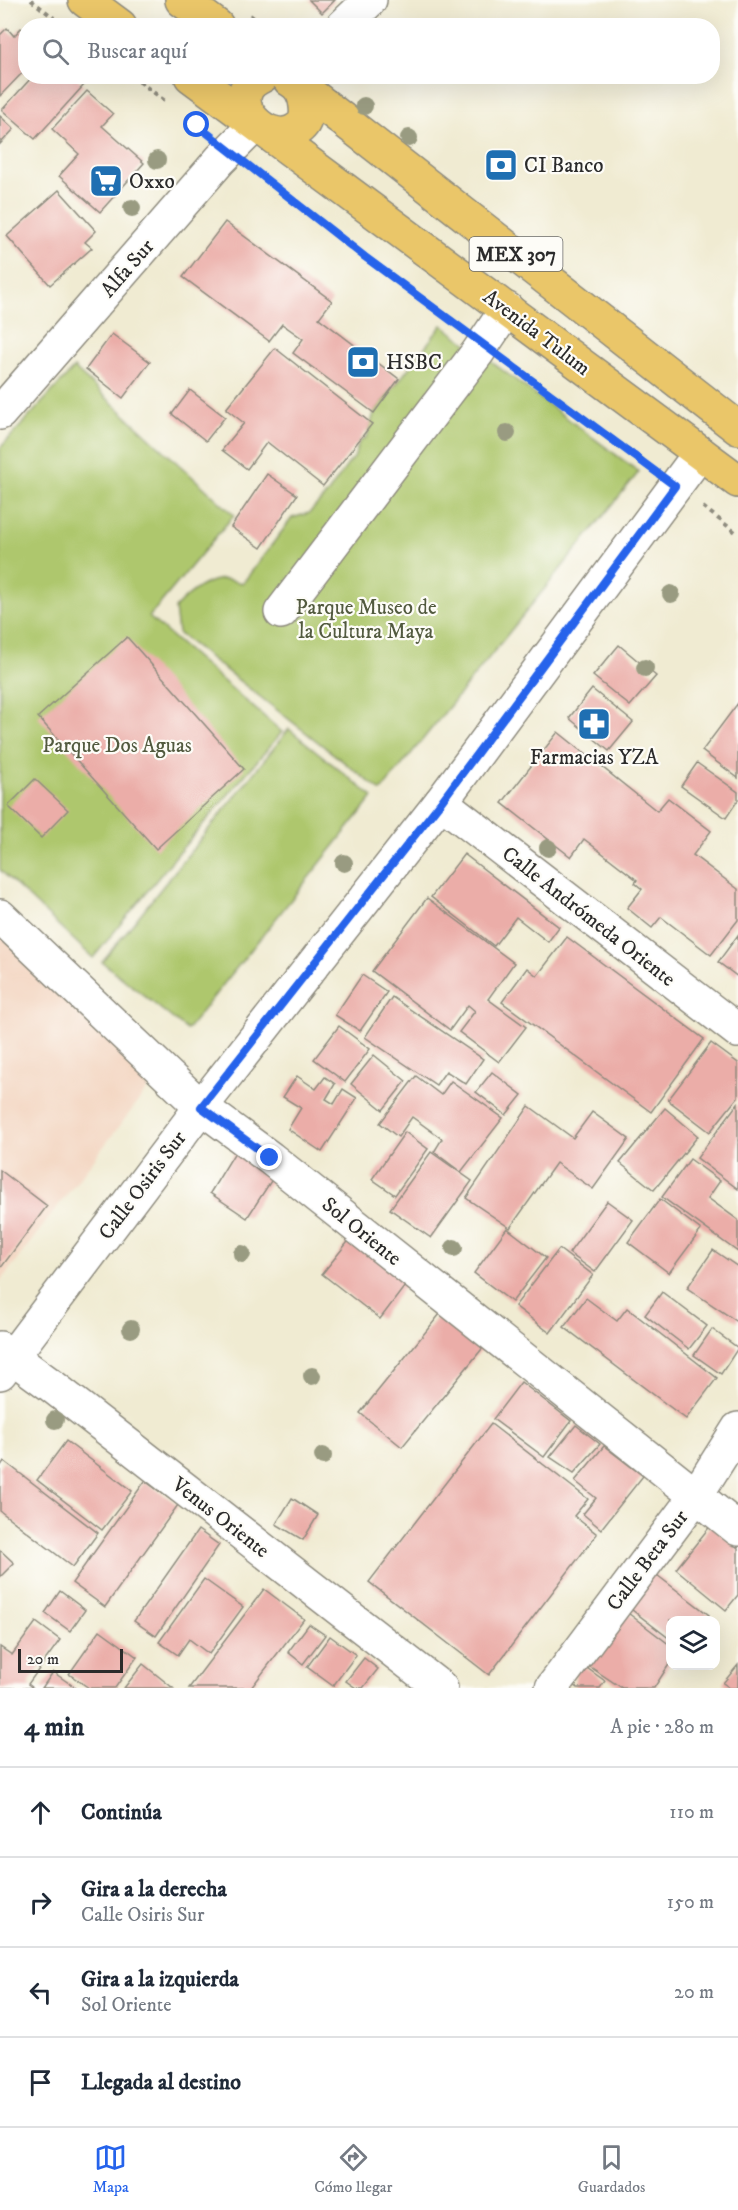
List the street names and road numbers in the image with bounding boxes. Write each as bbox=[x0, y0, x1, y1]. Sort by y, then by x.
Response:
street label: Alfa Sur bbox=[95, 234, 160, 303]
road number: MEX 307 bbox=[470, 237, 562, 271]
street label: Avenida Tulum bbox=[478, 284, 595, 382]
street label: Calle Andrómeda Oriente bbox=[497, 841, 680, 993]
street label: Calle Osiris Sur bbox=[93, 1126, 192, 1245]
street label: Sol Oriente bbox=[316, 1192, 407, 1272]
street label: Venus Oriente bbox=[166, 1471, 275, 1564]
street label: Calle Beta Sur bbox=[601, 1505, 694, 1616]

